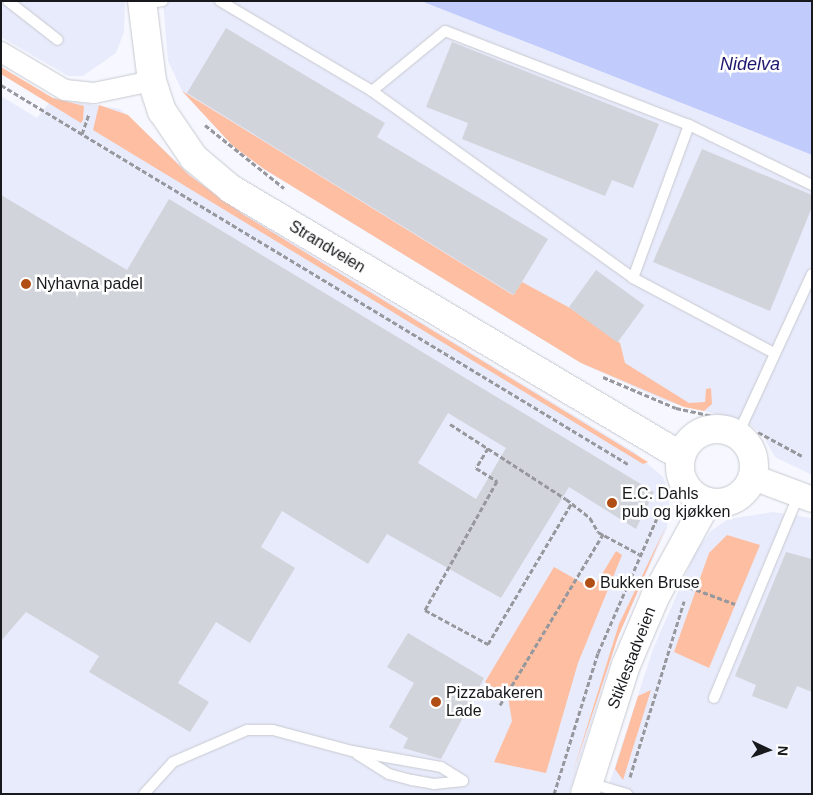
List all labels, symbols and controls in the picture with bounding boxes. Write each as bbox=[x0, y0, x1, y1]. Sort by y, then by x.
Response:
water label: Nidelva bbox=[720, 53, 780, 75]
street label: Strandveien bbox=[285, 217, 369, 277]
place label: Nyhavna padel bbox=[36, 274, 143, 294]
marker: Nyhavna padel bbox=[20, 278, 32, 290]
place label: E.C. Dahls pub og kjøkken bbox=[622, 484, 731, 522]
marker: E.C. Dahls pub og kjøkken bbox=[606, 497, 618, 509]
place label: Bukken Bruse bbox=[600, 573, 700, 593]
marker: Bukken Bruse bbox=[584, 577, 596, 589]
street label: Stiklestadveien bbox=[604, 604, 660, 712]
place label: Pizzabakeren Lade bbox=[446, 683, 543, 721]
marker: Pizzabakeren Lade bbox=[430, 696, 442, 708]
north arrow bbox=[743, 725, 793, 775]
text: N bbox=[775, 745, 791, 756]

